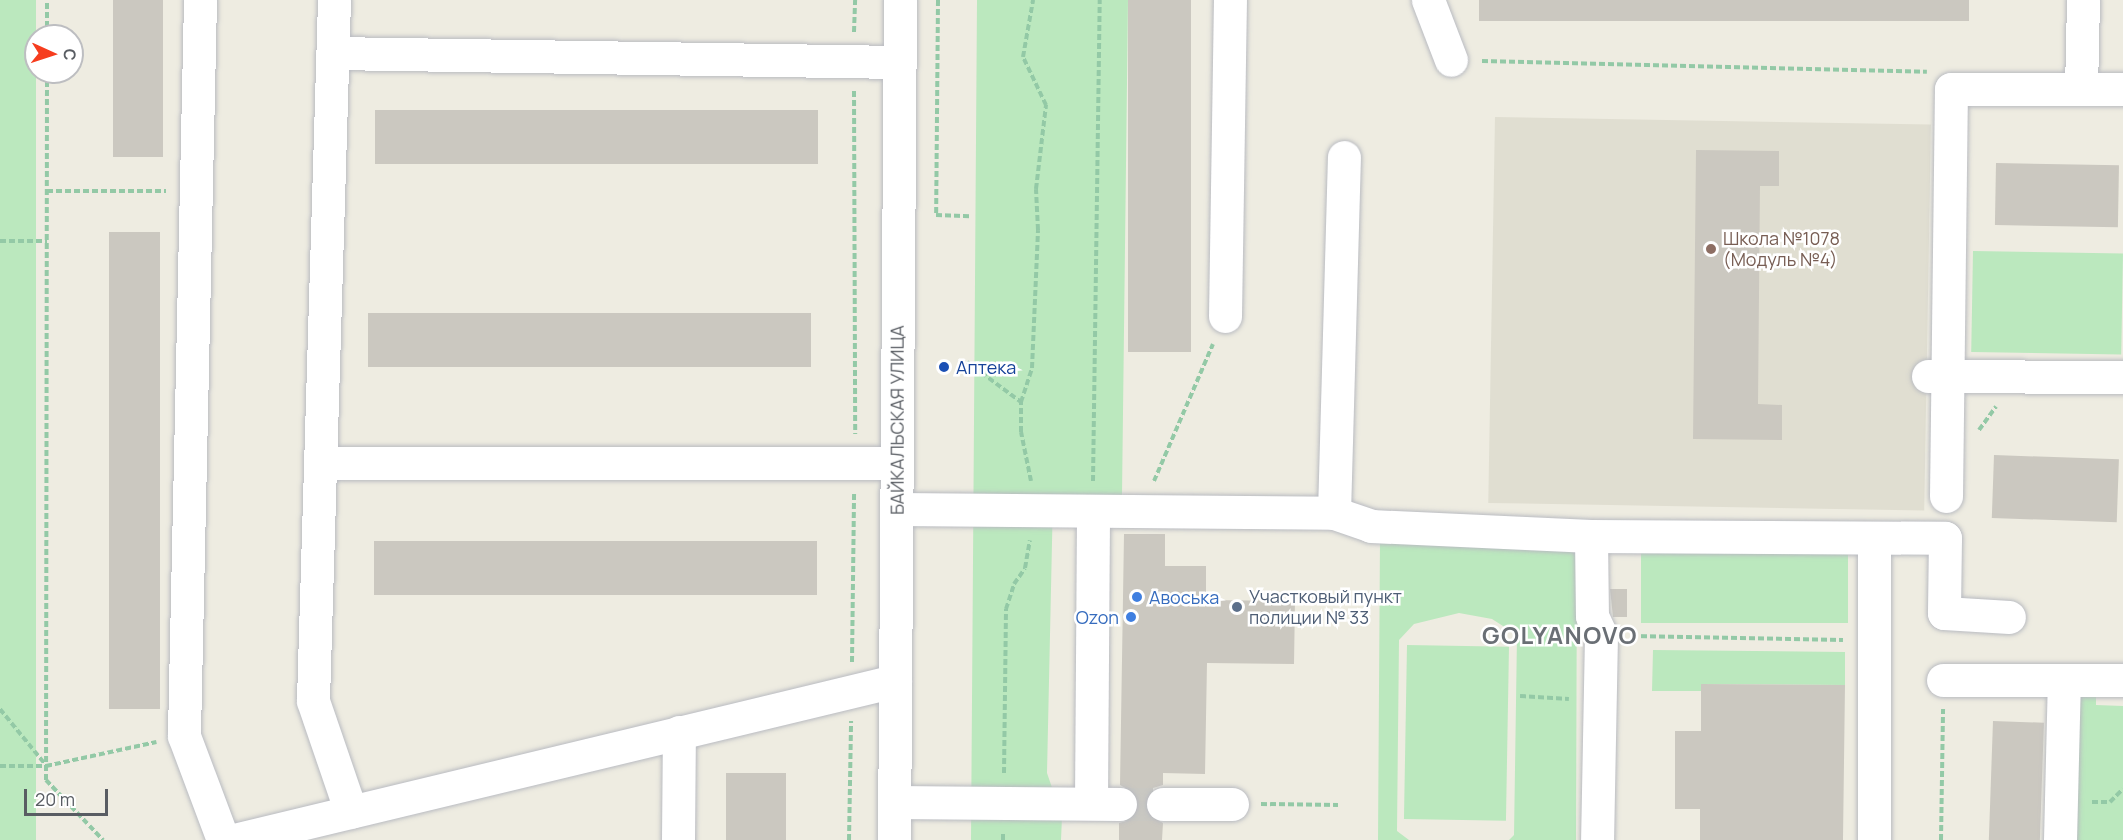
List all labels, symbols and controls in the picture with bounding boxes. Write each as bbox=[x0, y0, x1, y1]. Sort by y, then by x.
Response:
north arrow bbox=[24, 24, 84, 84]
text: С bbox=[59, 48, 81, 61]
place label: Школа №1078 (Модуль №4) bbox=[1723, 228, 1840, 270]
marker: Школа №1078 (Модуль №4) bbox=[1704, 242, 1718, 256]
street label: БАЙКАЛЬСКАЯ УЛИЦА bbox=[886, 325, 908, 515]
place label: Аптека bbox=[956, 356, 1016, 378]
marker: Аптека bbox=[937, 360, 951, 374]
place label: Авоська bbox=[1149, 586, 1219, 608]
place label: Участковый пункт полиции № 33 bbox=[1249, 586, 1402, 628]
marker: Авоська bbox=[1130, 590, 1144, 604]
marker: Участковый пункт полиции № 33 bbox=[1230, 600, 1244, 614]
place label: Ozon bbox=[1076, 606, 1119, 628]
marker: Ozon bbox=[1124, 610, 1138, 624]
district label: GOLYANOVO bbox=[1482, 621, 1638, 649]
scale bar bbox=[27, 777, 111, 815]
text: 20 m bbox=[35, 787, 75, 811]

